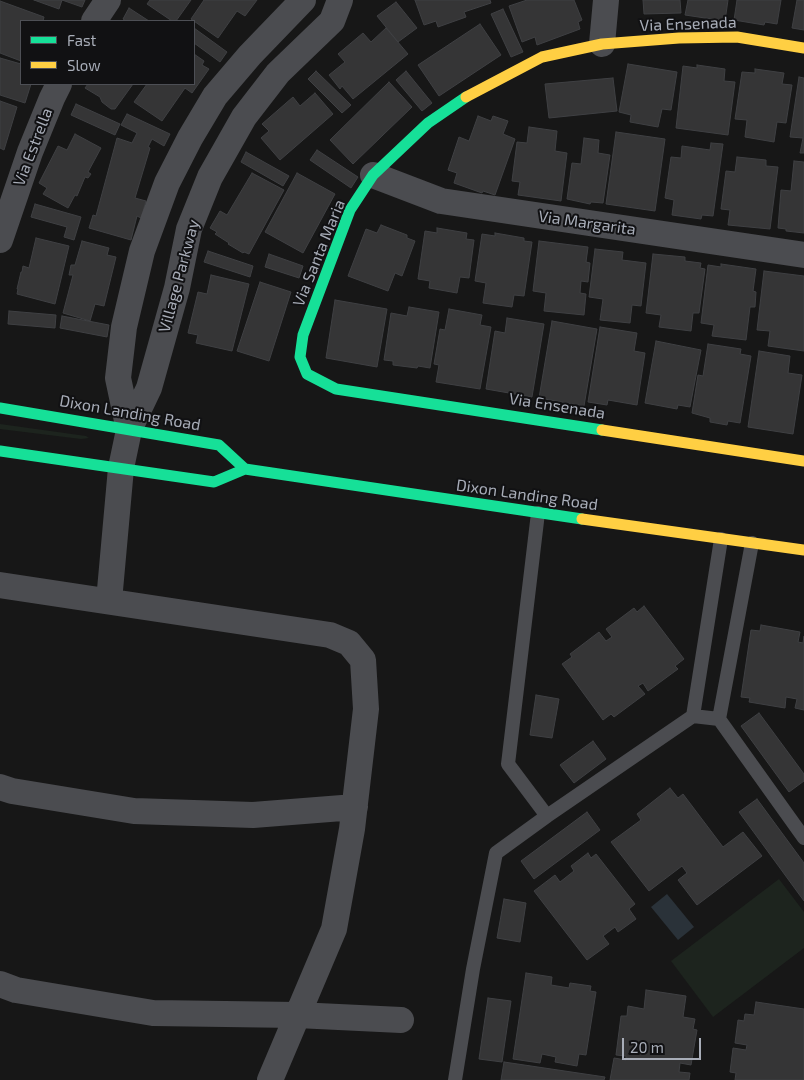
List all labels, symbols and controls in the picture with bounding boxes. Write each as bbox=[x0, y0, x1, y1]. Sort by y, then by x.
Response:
street label: Via Ensenada bbox=[639, 13, 737, 35]
legend bbox=[20, 20, 195, 85]
text: Fast bbox=[67, 31, 96, 49]
text: Slow bbox=[67, 56, 101, 74]
street label: Via Estrella bbox=[9, 105, 57, 189]
street label: Via Santa Maria bbox=[289, 197, 349, 309]
street label: Via Margarita bbox=[537, 207, 637, 239]
street label: Village Parkway bbox=[155, 217, 203, 335]
street label: Via Ensenada bbox=[508, 389, 606, 423]
street label: Dixon Landing Road bbox=[58, 391, 202, 435]
street label: Dixon Landing Road bbox=[455, 476, 599, 514]
scale bar bbox=[624, 1028, 703, 1060]
text: 20 m bbox=[630, 1038, 664, 1056]

